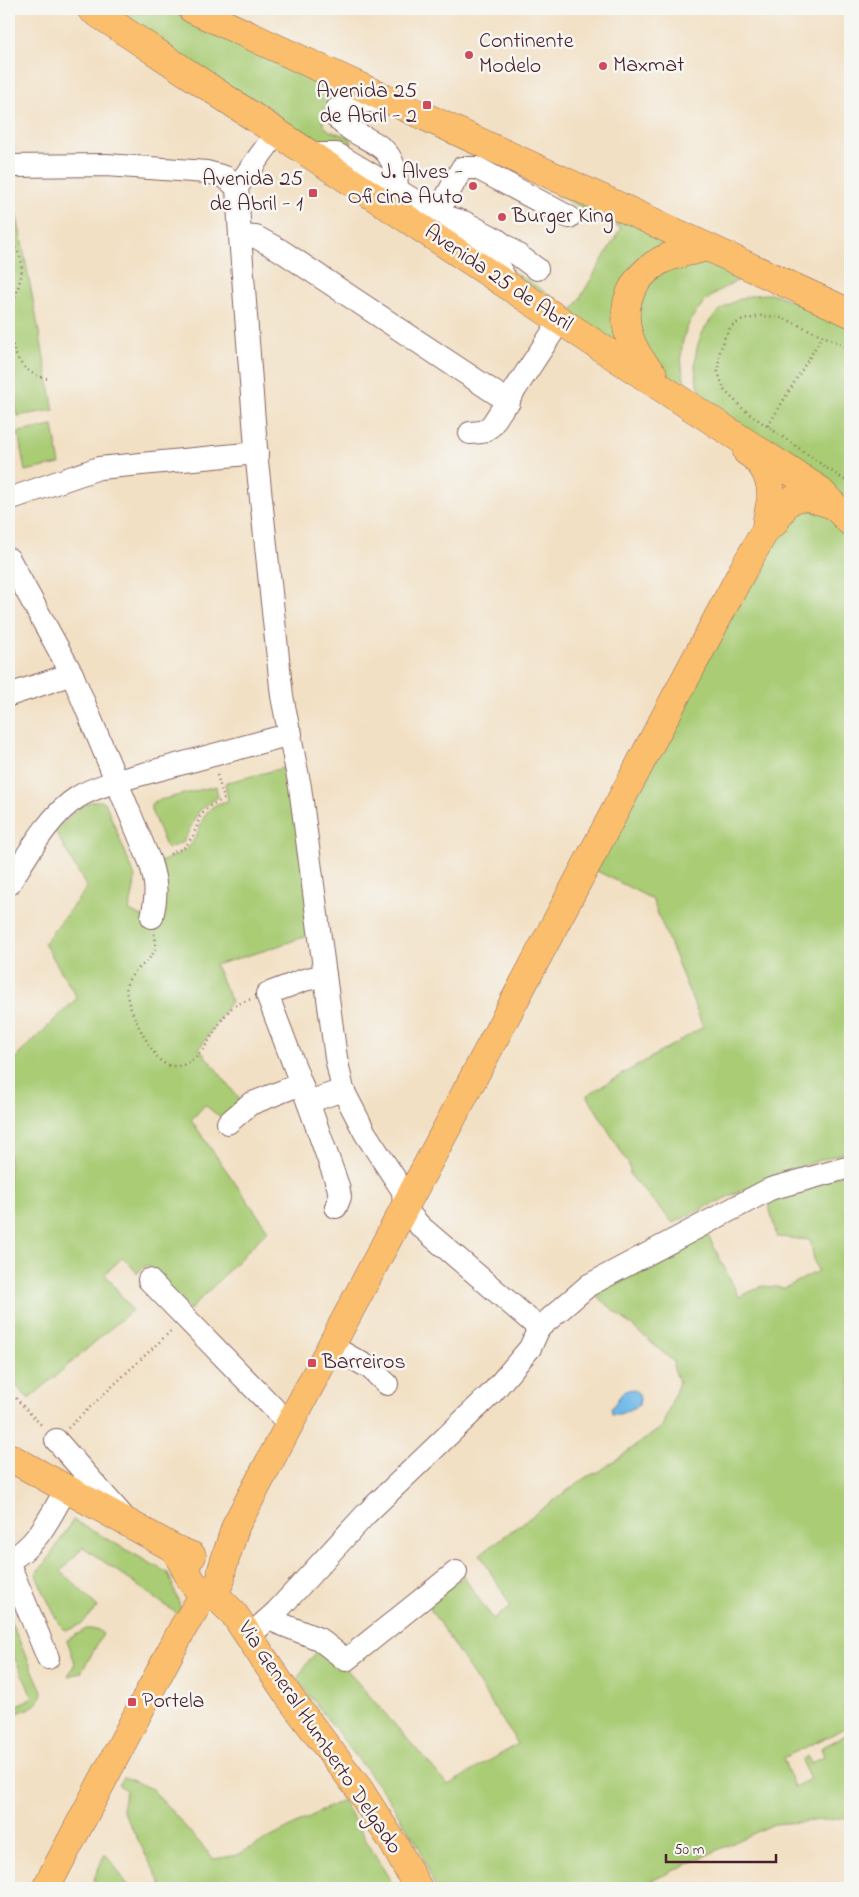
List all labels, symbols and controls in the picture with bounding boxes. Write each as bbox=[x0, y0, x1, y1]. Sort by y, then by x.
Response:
place label: Continente Modelo bbox=[479, 26, 574, 83]
marker: Continente Modelo bbox=[463, 49, 475, 61]
place label: Maxmat bbox=[613, 50, 685, 82]
marker: Maxmat bbox=[597, 60, 609, 72]
place label: Avenida 25 de Abril - 2 bbox=[316, 76, 417, 133]
marker: Avenida 25 de Abril - 2 bbox=[421, 99, 433, 111]
place label: J. Alves - Oficina Auto bbox=[348, 157, 463, 214]
place label: Avenida 25 de Abril - 1 bbox=[202, 164, 303, 221]
marker: J. Alves - Oficina Auto bbox=[467, 180, 479, 192]
marker: Avenida 25 de Abril - 1 bbox=[307, 187, 319, 199]
place label: Burger King bbox=[511, 201, 614, 234]
marker: Burger King bbox=[496, 211, 508, 223]
street label: Avenida 25 de Abril bbox=[417, 217, 579, 341]
place label: Barreiros bbox=[321, 1347, 406, 1379]
marker: Barreiros bbox=[306, 1357, 318, 1369]
street label: Via General Humberto Delgado bbox=[227, 1614, 409, 1862]
place label: Portela bbox=[142, 1686, 205, 1718]
marker: Portela bbox=[126, 1696, 138, 1708]
scale bar bbox=[666, 1832, 776, 1864]
text: 50 m bbox=[674, 1839, 705, 1861]

